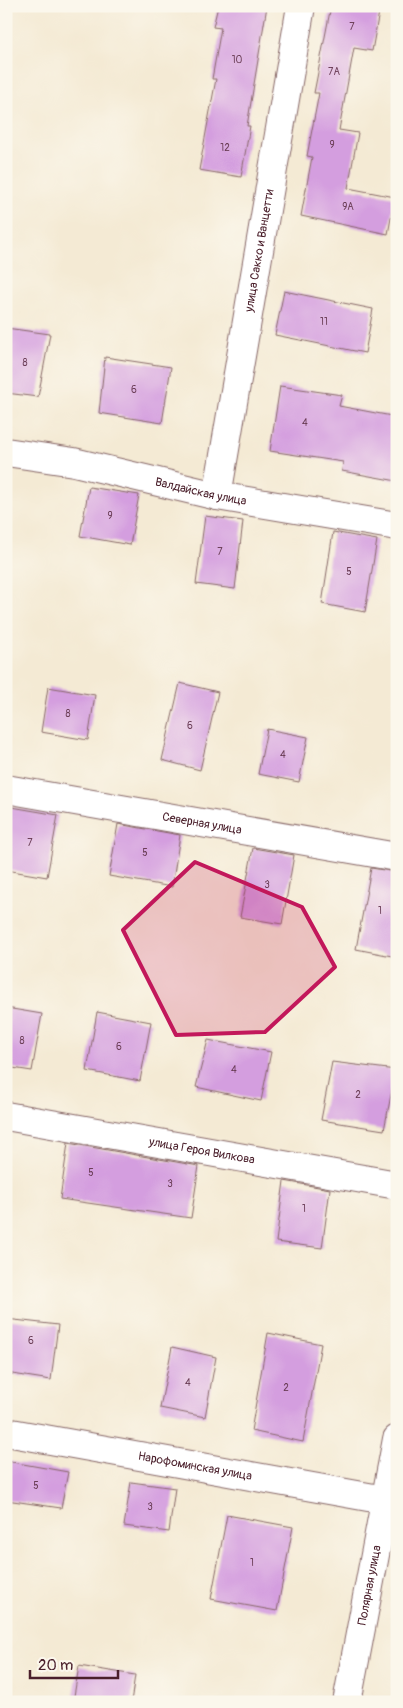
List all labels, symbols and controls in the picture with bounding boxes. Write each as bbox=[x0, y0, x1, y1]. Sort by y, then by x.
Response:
house number: 7 bbox=[349, 21, 355, 33]
house number: 10 bbox=[232, 54, 243, 66]
house number: 7А bbox=[328, 66, 340, 78]
house number: 9 bbox=[329, 139, 335, 151]
house number: 12 bbox=[220, 142, 230, 154]
street label: улица Сакко и Ванцетти bbox=[241, 187, 277, 314]
house number: 9А bbox=[342, 201, 354, 213]
house number: 11 bbox=[320, 316, 328, 328]
house number: 8 bbox=[22, 357, 28, 369]
house number: 6 bbox=[131, 384, 137, 396]
house number: 4 bbox=[302, 417, 308, 429]
street label: Валдайская улица bbox=[154, 474, 248, 508]
house number: 9 bbox=[107, 510, 113, 522]
house number: 7 bbox=[217, 546, 223, 558]
house number: 5 bbox=[346, 566, 352, 578]
house number: 8 bbox=[65, 708, 71, 720]
house number: 6 bbox=[187, 720, 193, 732]
house number: 4 bbox=[280, 749, 286, 761]
street label: Северная улица bbox=[161, 809, 243, 837]
house number: 7 bbox=[27, 837, 33, 849]
house number: 5 bbox=[142, 847, 148, 859]
house number: 3 bbox=[264, 879, 270, 891]
house number: 1 bbox=[378, 905, 382, 917]
house number: 8 bbox=[19, 1035, 25, 1047]
house number: 6 bbox=[116, 1041, 122, 1053]
house number: 4 bbox=[231, 1064, 237, 1076]
house number: 2 bbox=[355, 1089, 361, 1101]
street label: улица Героя Вилкова bbox=[147, 1134, 256, 1167]
house number: 5 bbox=[88, 1167, 94, 1179]
house number: 3 bbox=[167, 1178, 173, 1190]
house number: 1 bbox=[302, 1203, 306, 1215]
house number: 6 bbox=[28, 1335, 34, 1347]
house number: 4 bbox=[185, 1377, 191, 1389]
house number: 2 bbox=[283, 1382, 289, 1394]
street label: Нарофоминская улица bbox=[137, 1448, 254, 1484]
house number: 5 bbox=[33, 1480, 39, 1492]
house number: 3 bbox=[147, 1501, 153, 1513]
street label: Полярная улица bbox=[354, 1543, 384, 1626]
house number: 1 bbox=[250, 1557, 254, 1569]
scale bar bbox=[30, 1648, 118, 1680]
text: 20 m bbox=[38, 1656, 73, 1675]

